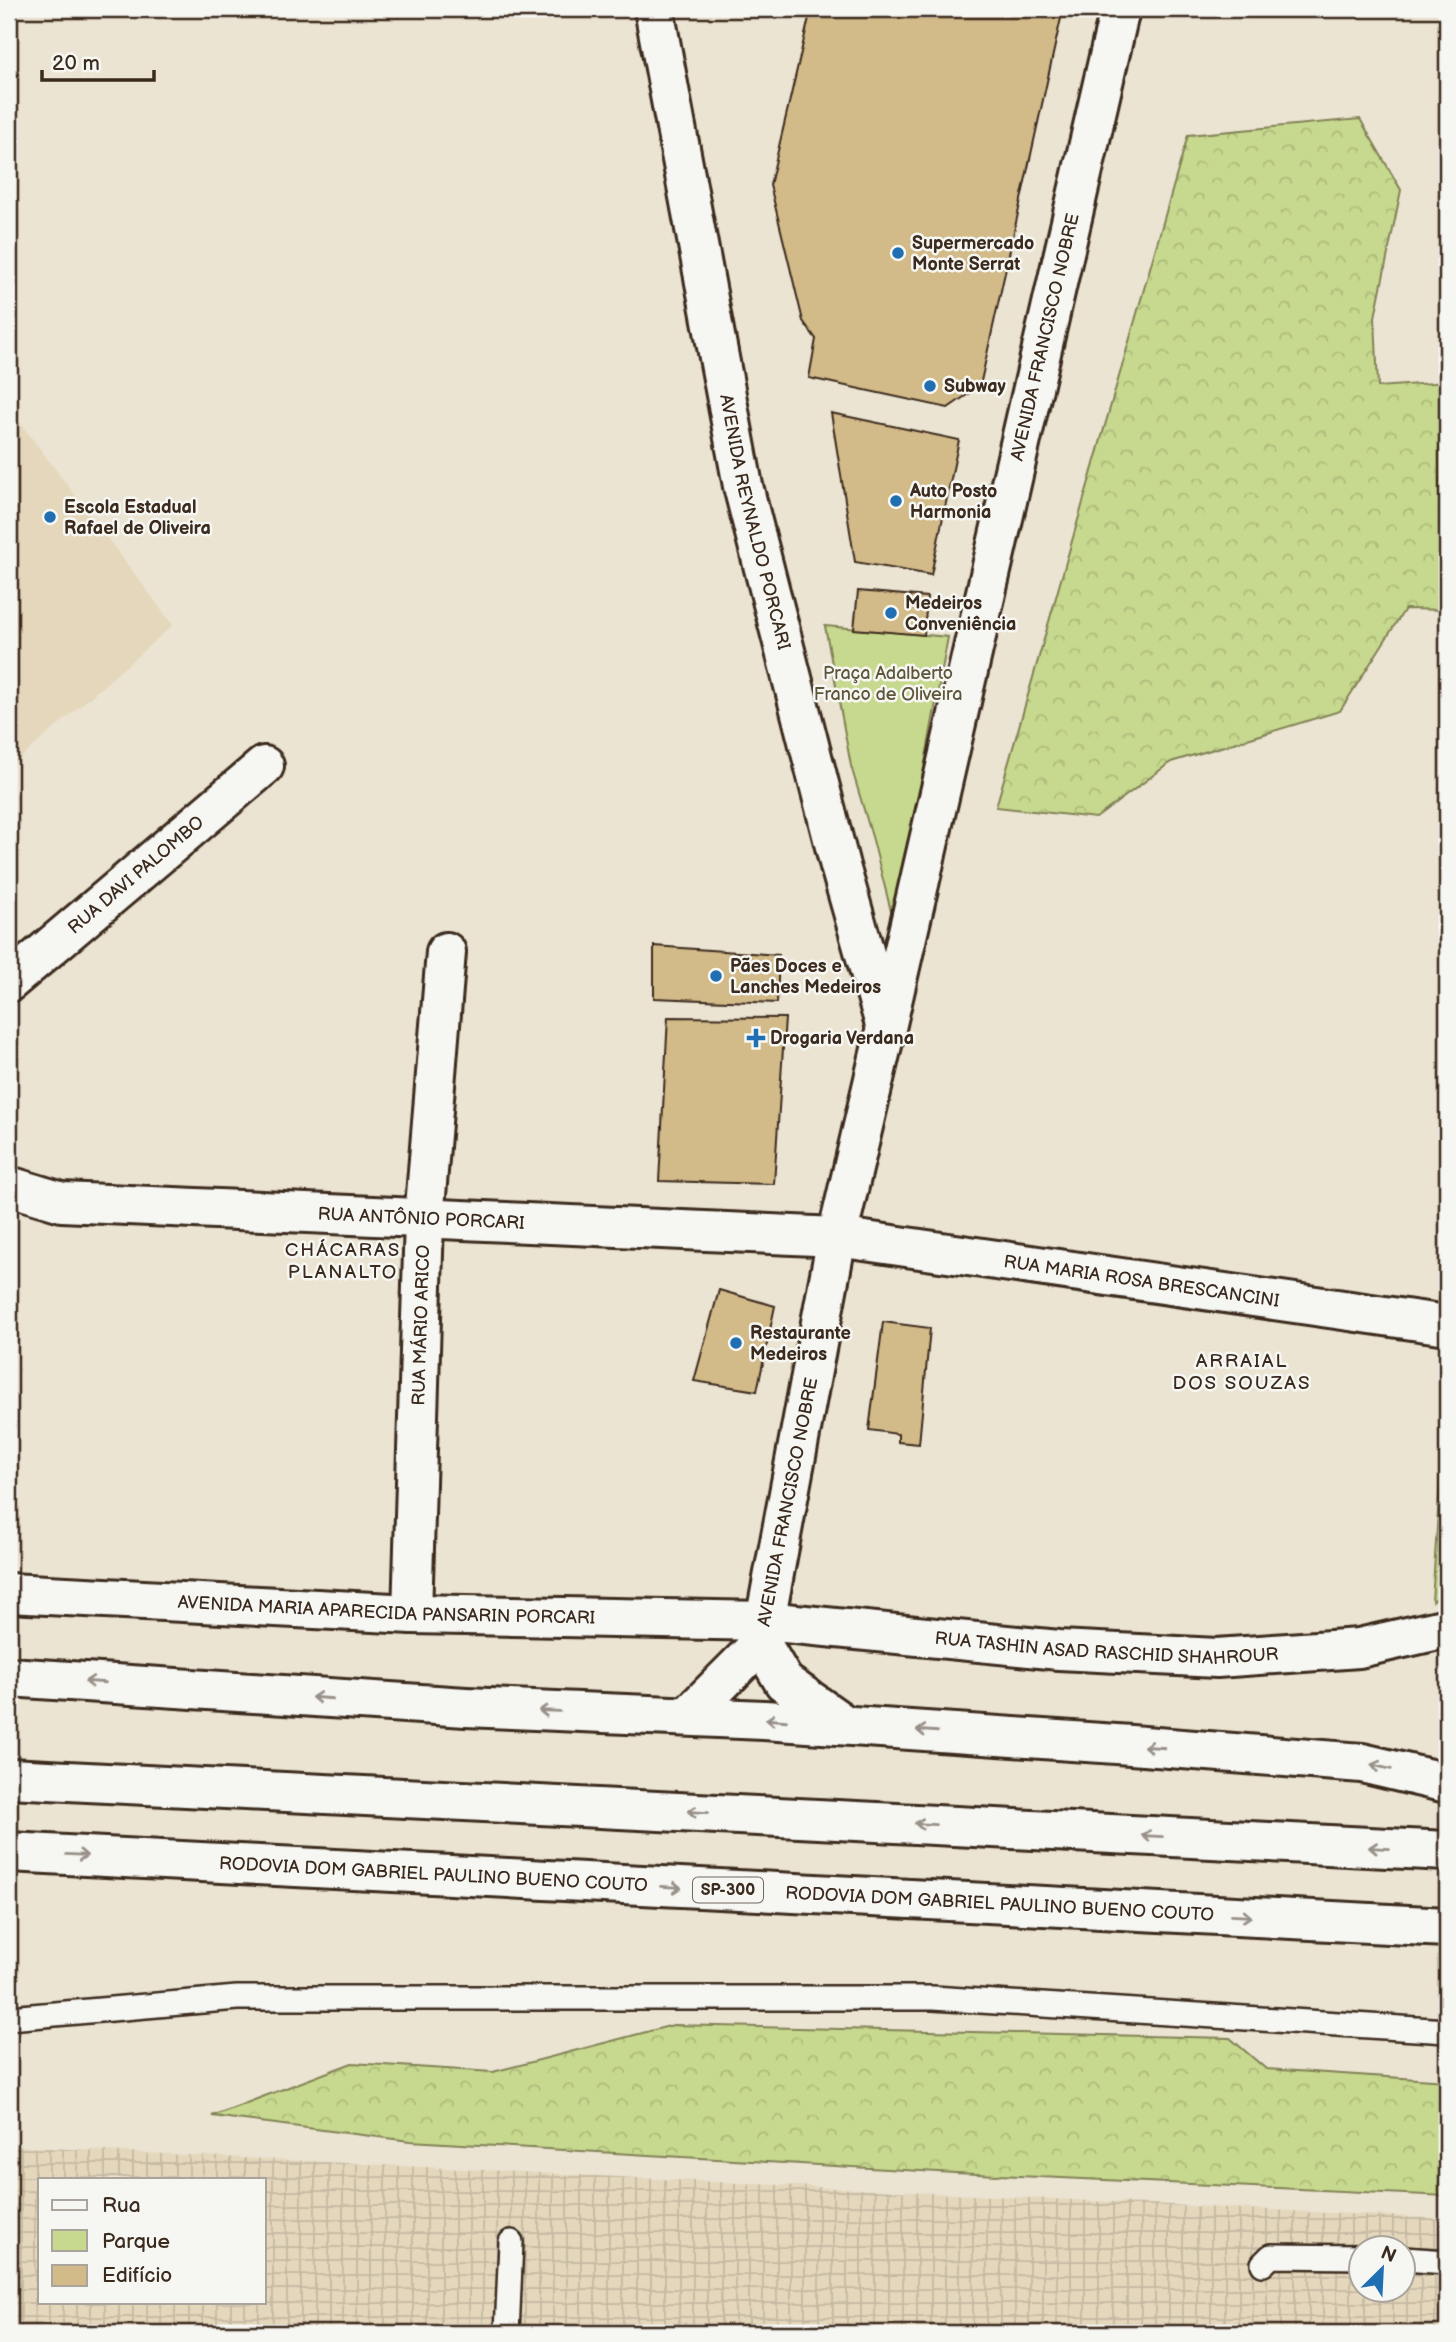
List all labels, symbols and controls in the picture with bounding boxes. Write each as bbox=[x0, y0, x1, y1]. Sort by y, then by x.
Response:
scale bar bbox=[42, 38, 154, 82]
text: 20 m bbox=[52, 51, 100, 76]
street label: AVENIDA FRANCISCO NOBRE bbox=[1006, 211, 1083, 463]
place label: Supermercado Monte Serrat bbox=[912, 233, 1034, 275]
marker: Supermercado Monte Serrat bbox=[890, 245, 906, 261]
place label: Subway bbox=[944, 376, 1007, 397]
marker: Subway bbox=[922, 378, 938, 394]
street label: AVENIDA REYNALDO PORCARI bbox=[716, 393, 795, 652]
place label: Auto Posto Harmonia bbox=[909, 481, 997, 523]
marker: Auto Posto Harmonia bbox=[888, 493, 904, 509]
place label: Escola Estadual Rafael de Oliveira bbox=[64, 497, 211, 539]
marker: Escola Estadual Rafael de Oliveira bbox=[42, 509, 58, 525]
place label: Medeiros Conveniência bbox=[905, 593, 1016, 635]
marker: Medeiros Conveniência bbox=[883, 605, 899, 621]
park label: Praça Adalberto Franco de Oliveira bbox=[814, 663, 962, 705]
street label: RUA DAVI PALOMBO bbox=[63, 811, 208, 938]
place label: Pães Doces e Lanches Medeiros bbox=[730, 956, 881, 998]
marker: Pães Doces e Lanches Medeiros bbox=[708, 968, 724, 984]
place label: Drogaria Verdana bbox=[770, 1028, 914, 1049]
marker: Drogaria Verdana bbox=[748, 1030, 764, 1046]
street label: RUA ANTÔNIO PORCARI bbox=[317, 1203, 525, 1233]
district label: CHÁCARAS PLANALTO bbox=[285, 1238, 401, 1284]
street label: RUA MÁRIO ARICO bbox=[408, 1244, 434, 1406]
street label: RUA MARIA ROSA BRESCANCINI bbox=[1002, 1251, 1281, 1311]
place label: Restaurante Medeiros bbox=[750, 1323, 851, 1365]
marker: Restaurante Medeiros bbox=[728, 1335, 744, 1351]
district label: ARRAIAL DOS SOUZAS bbox=[1173, 1350, 1311, 1395]
street label: AVENIDA FRANCISCO NOBRE bbox=[754, 1376, 822, 1628]
street label: AVENIDA MARIA APARECIDA PANSARIN PORCARI bbox=[177, 1591, 596, 1628]
street label: RUA TASHIN ASAD RASCHID SHAHROUR bbox=[934, 1627, 1279, 1669]
one-way arrow bbox=[84, 1675, 107, 1688]
one-way arrow bbox=[311, 1691, 334, 1704]
one-way arrow bbox=[538, 1704, 561, 1717]
one-way arrow bbox=[765, 1714, 788, 1727]
one-way arrow bbox=[917, 1724, 939, 1737]
one-way arrow bbox=[1144, 1740, 1166, 1753]
one-way arrow bbox=[1370, 1760, 1393, 1773]
one-way arrow bbox=[687, 1805, 709, 1818]
one-way arrow bbox=[914, 1817, 936, 1830]
one-way arrow bbox=[1141, 1829, 1164, 1842]
one-way arrow bbox=[1368, 1841, 1391, 1854]
one-way arrow bbox=[65, 1849, 88, 1862]
street label: RODOVIA DOM GABRIEL PAULINO BUENO COUTO bbox=[219, 1852, 648, 1896]
road number: SP-300 bbox=[693, 1878, 763, 1902]
one-way arrow bbox=[659, 1880, 682, 1893]
street label: RODOVIA DOM GABRIEL PAULINO BUENO COUTO bbox=[785, 1882, 1215, 1925]
one-way arrow bbox=[1229, 1910, 1252, 1923]
legend bbox=[38, 2178, 266, 2304]
text: Rua bbox=[102, 2193, 141, 2218]
text: Parque bbox=[102, 2229, 170, 2254]
north arrow bbox=[1348, 2234, 1418, 2304]
text: N bbox=[1377, 2241, 1400, 2268]
text: Edifício bbox=[102, 2263, 172, 2288]

